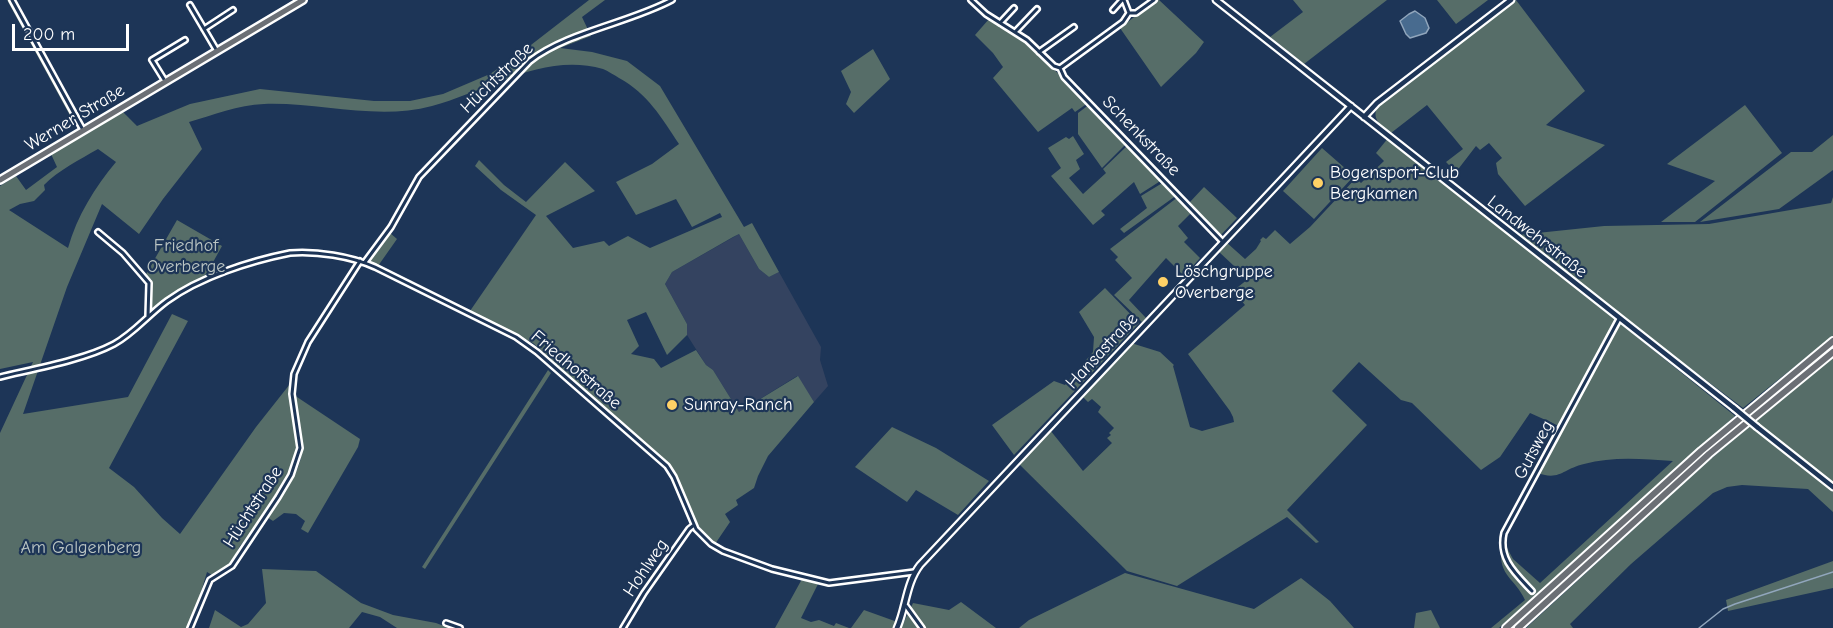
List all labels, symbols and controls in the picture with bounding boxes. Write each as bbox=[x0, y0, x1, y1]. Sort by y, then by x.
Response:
scale bar bbox=[15, 12, 132, 50]
text: 200 m bbox=[23, 24, 75, 45]
street label: Hüchtstraße bbox=[456, 38, 538, 118]
street label: Werner Straße bbox=[21, 80, 129, 156]
street label: Schenkstraße bbox=[1097, 91, 1185, 181]
place label: Bogensport-Club Bergkamen bbox=[1330, 162, 1459, 204]
marker: Bogensport-Club Bergkamen bbox=[1311, 176, 1325, 190]
street label: Landwehrstraße bbox=[1483, 191, 1591, 283]
park label: Friedhof Overberge bbox=[147, 235, 225, 278]
place label: Löschgruppe Overberge bbox=[1175, 261, 1273, 304]
marker: Löschgruppe Overberge bbox=[1156, 275, 1170, 289]
street label: Hansastraße bbox=[1061, 308, 1143, 394]
street label: Friedhofstraße bbox=[526, 326, 626, 414]
place label: Sunray-Ranch bbox=[684, 394, 793, 416]
marker: Sunray-Ranch bbox=[665, 398, 679, 412]
street label: Gutsweg bbox=[1510, 417, 1558, 483]
street label: Hüchtstraße bbox=[219, 462, 287, 552]
street label: Hohlweg bbox=[619, 535, 673, 601]
park label: Am Galgenberg bbox=[21, 537, 141, 559]

